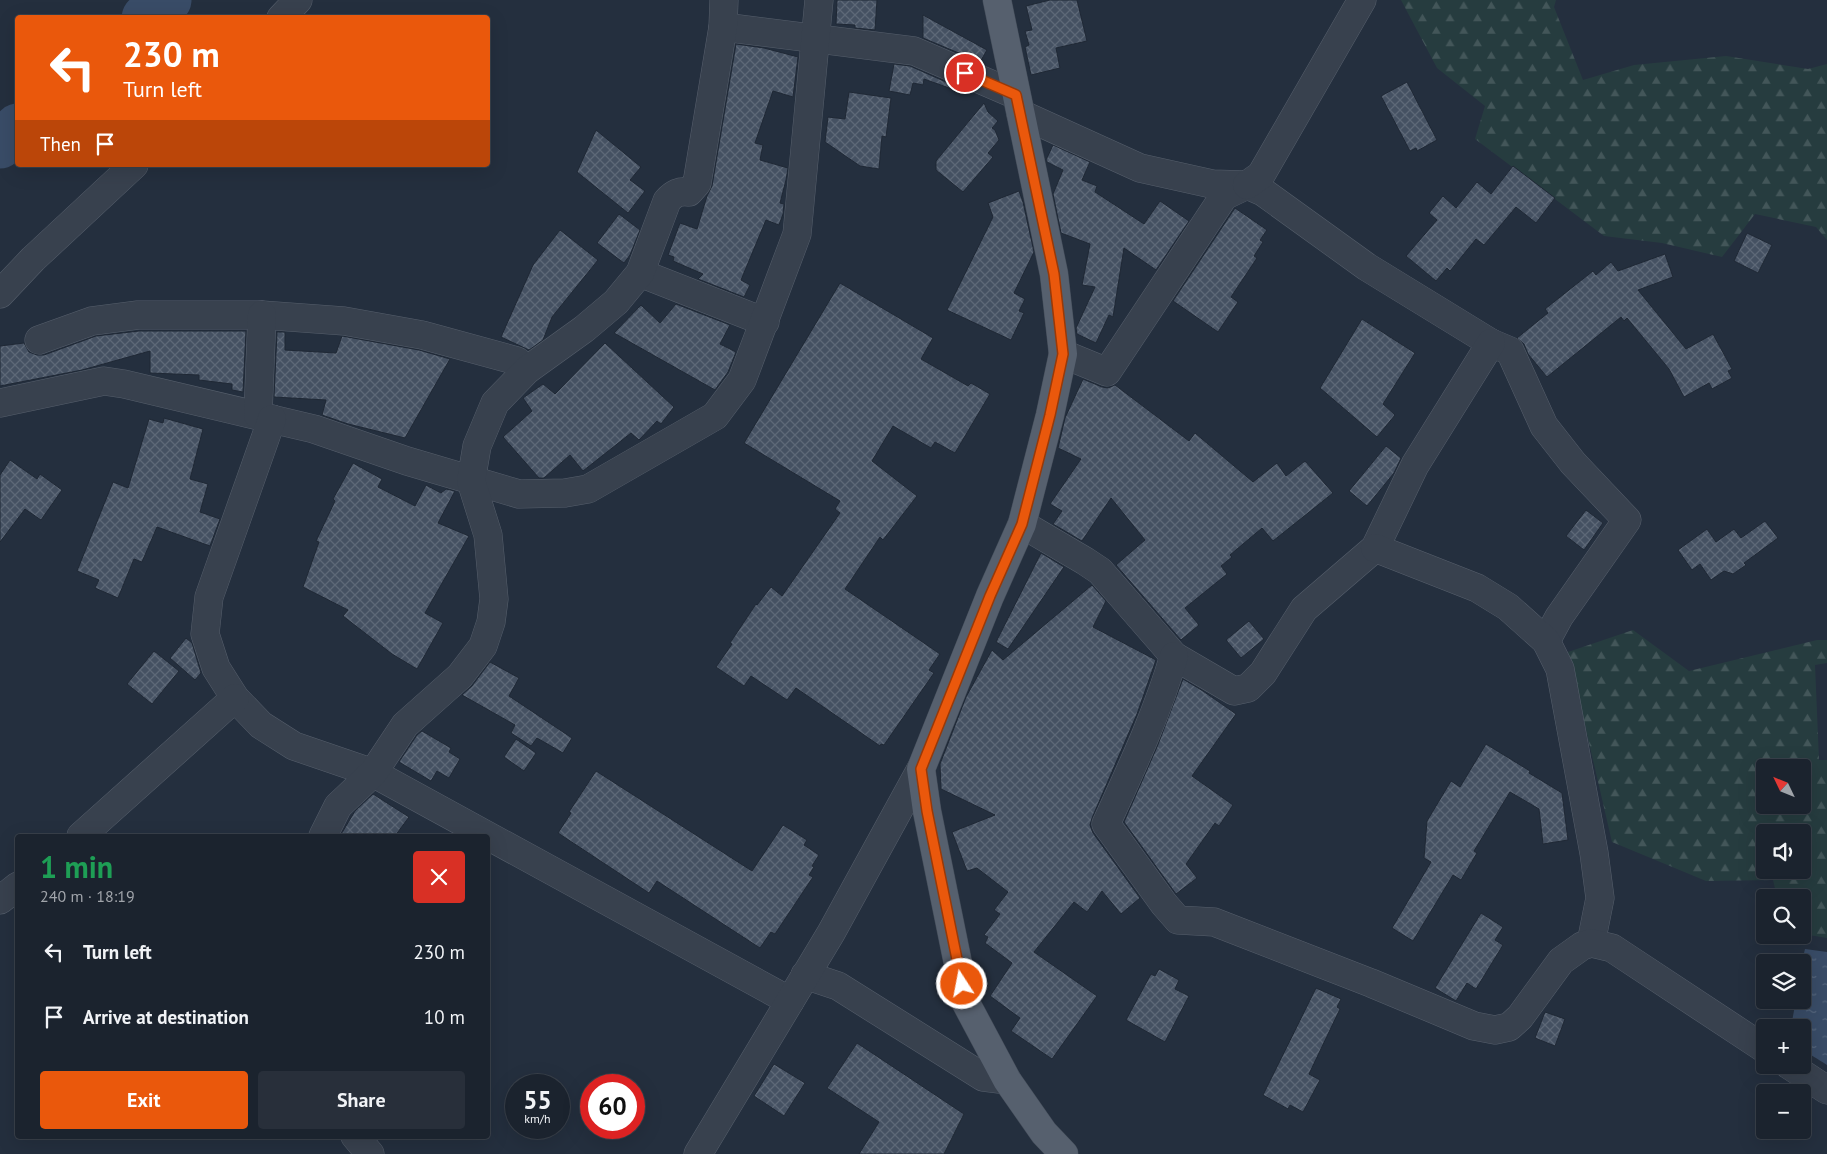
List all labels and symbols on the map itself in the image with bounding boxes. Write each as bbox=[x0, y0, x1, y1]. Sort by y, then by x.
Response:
pin bbox=[944, 52, 986, 94]
north arrow bbox=[1756, 759, 1811, 814]
position arrow bbox=[935, 957, 987, 1009]
speed limit sign: 60 bbox=[580, 1074, 645, 1139]

